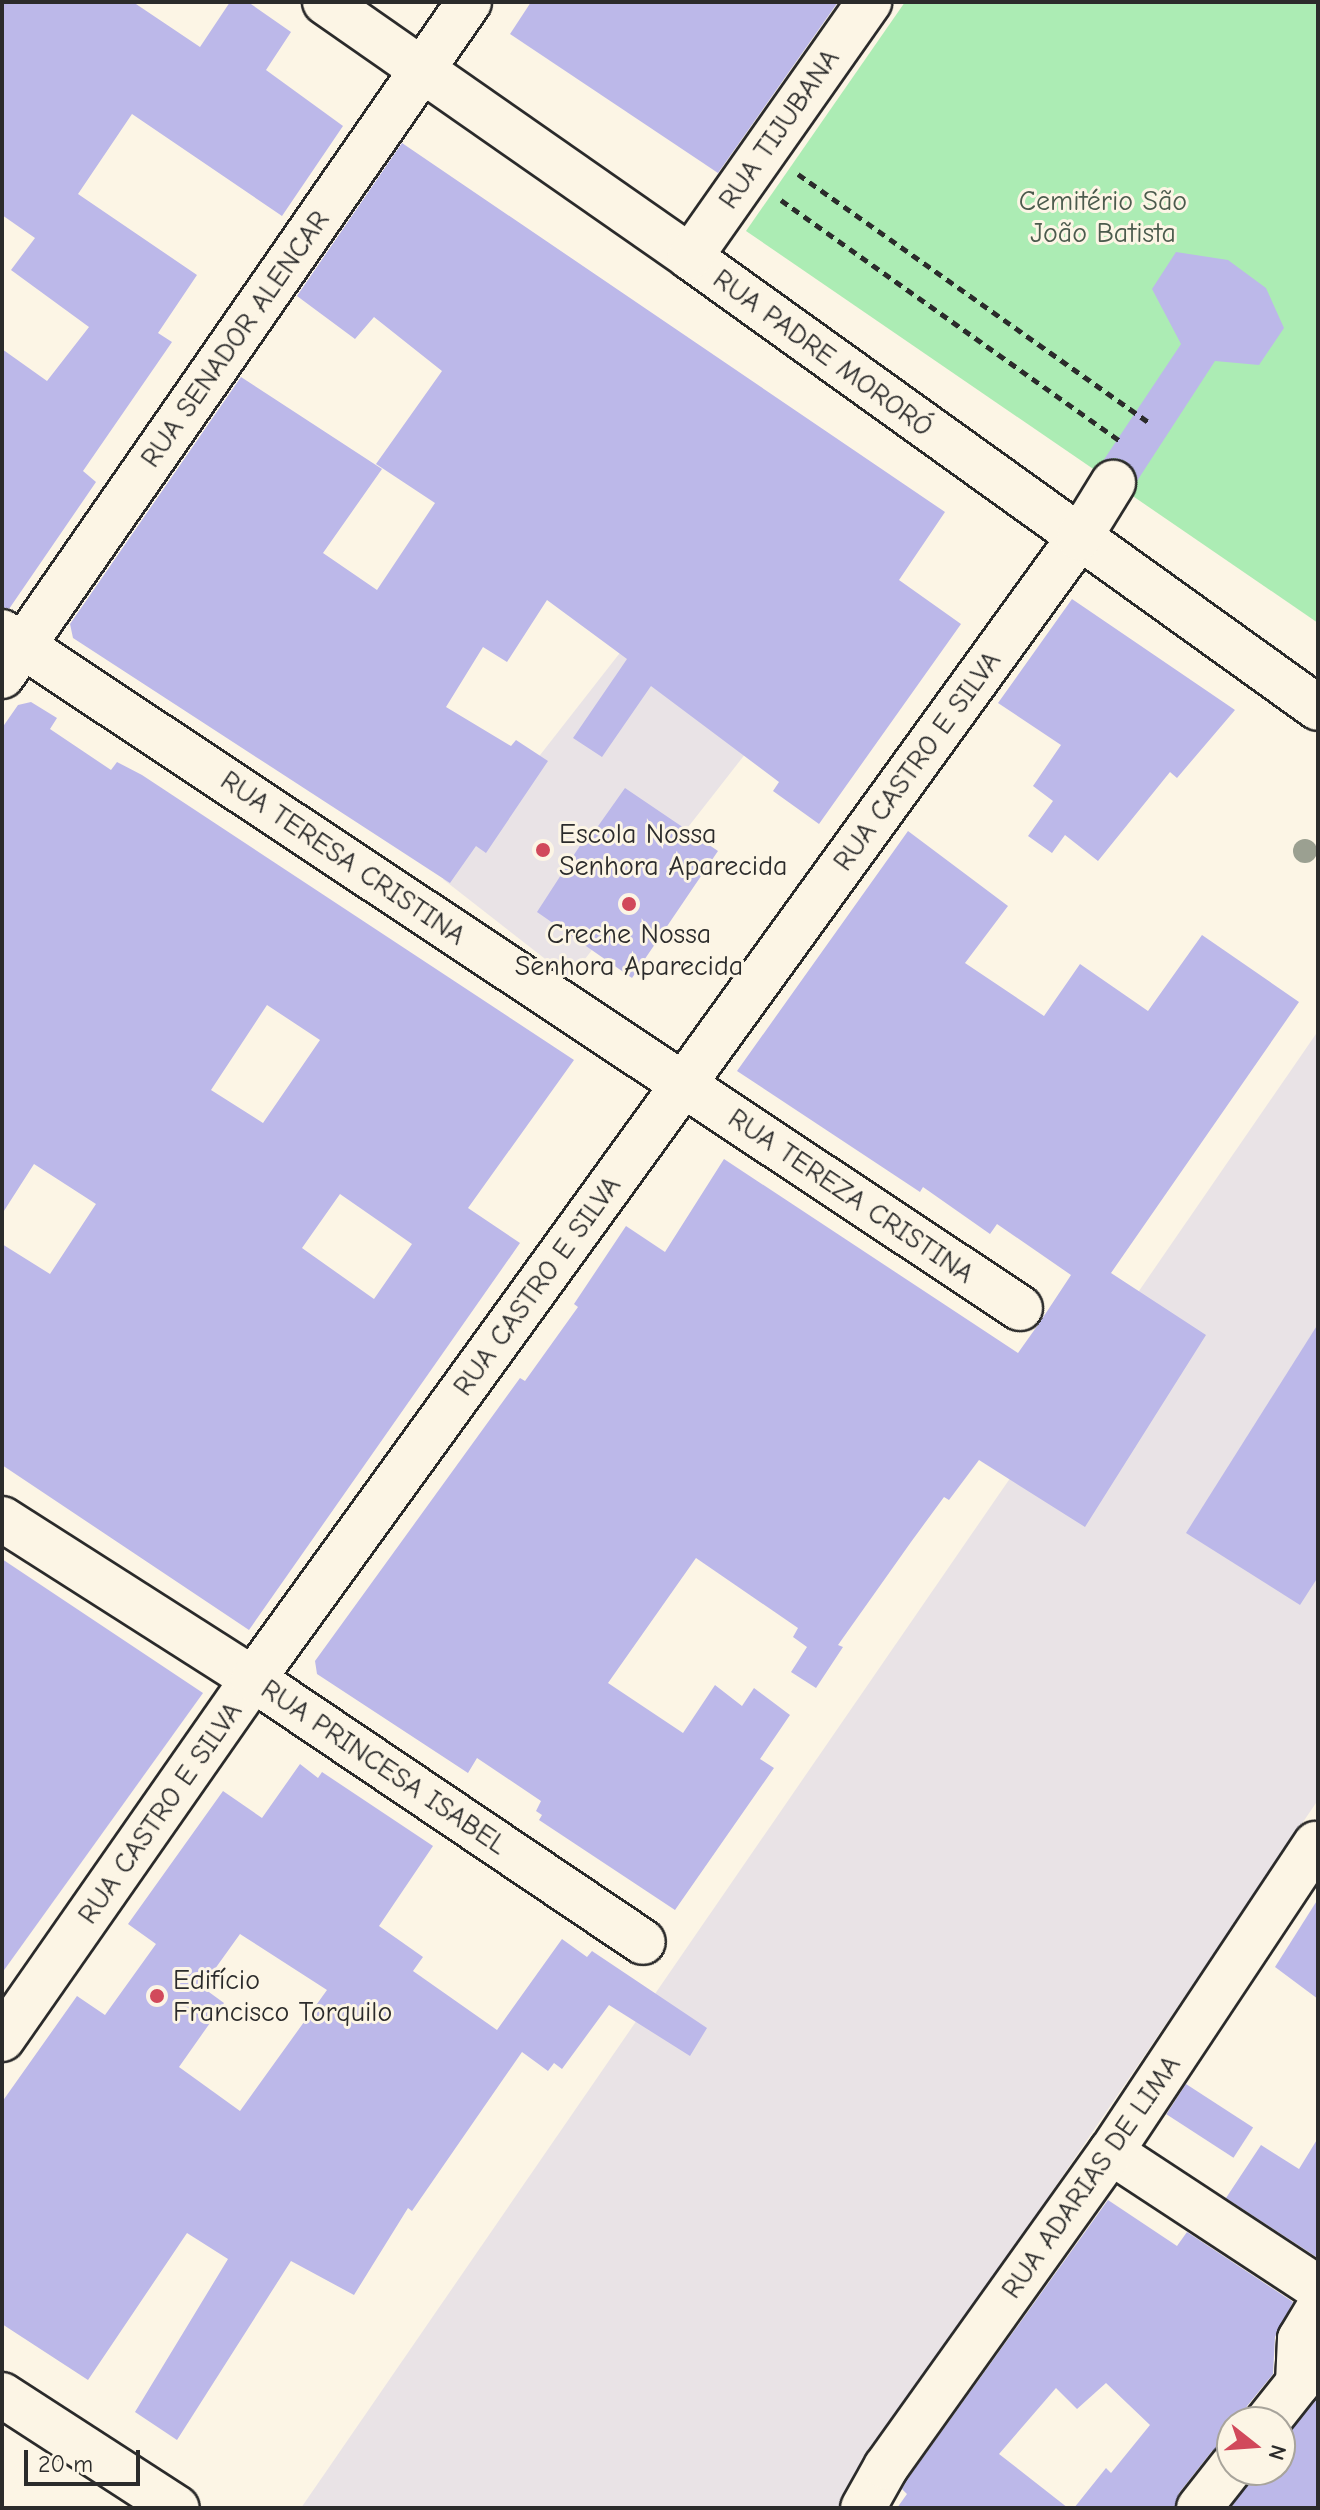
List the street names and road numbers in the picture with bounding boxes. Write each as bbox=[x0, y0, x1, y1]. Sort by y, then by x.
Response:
street label: RUA TIJUBANA bbox=[712, 43, 846, 215]
street label: RUA SENADOR ALENCAR bbox=[134, 204, 336, 474]
street label: RUA PADRE MORORÓ bbox=[707, 262, 939, 444]
street label: RUA CASTRO E SILVA bbox=[826, 645, 1008, 877]
street label: RUA TERESA CRISTINA bbox=[214, 764, 472, 952]
street label: RUA TEREZA CRISTINA bbox=[722, 1101, 980, 1291]
street label: RUA CASTRO E SILVA bbox=[446, 1170, 628, 1402]
street label: RUA PRINCESA ISABEL bbox=[255, 1672, 513, 1862]
street label: RUA CASTRO E SILVA bbox=[71, 1696, 249, 1930]
street label: RUA ADARIAS DE LIMA bbox=[994, 2049, 1188, 2305]

